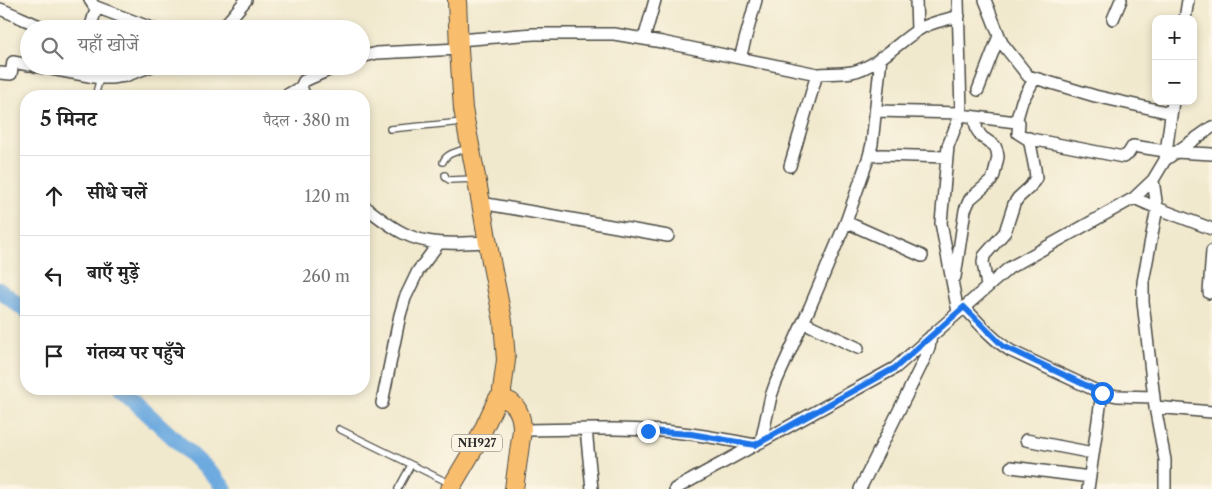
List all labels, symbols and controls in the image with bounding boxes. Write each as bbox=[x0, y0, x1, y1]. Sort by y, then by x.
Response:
map controls bbox=[1152, 15, 1197, 105]
button: + bbox=[1152, 15, 1197, 60]
search box bbox=[20, 20, 370, 75]
text: यहाँ खोजें bbox=[78, 33, 139, 56]
icon: search bbox=[38, 34, 66, 62]
button: − bbox=[1152, 60, 1197, 105]
text: 5 मिनट bbox=[40, 106, 97, 131]
text: पैदल · 380 m bbox=[263, 110, 350, 130]
text: सीधे चलें bbox=[87, 181, 147, 204]
icon: ahead bbox=[40, 182, 68, 210]
text: 120 m bbox=[305, 186, 350, 206]
text: बाएँ मुड़ें bbox=[87, 261, 139, 284]
icon: left bbox=[40, 262, 68, 290]
text: 260 m bbox=[302, 266, 350, 286]
text: गंतव्य पर पहुँचे bbox=[87, 341, 184, 364]
icon: arrive bbox=[40, 342, 68, 370]
route start bbox=[1091, 382, 1114, 405]
route end bbox=[637, 420, 660, 443]
road number: NH927 bbox=[452, 434, 502, 452]

